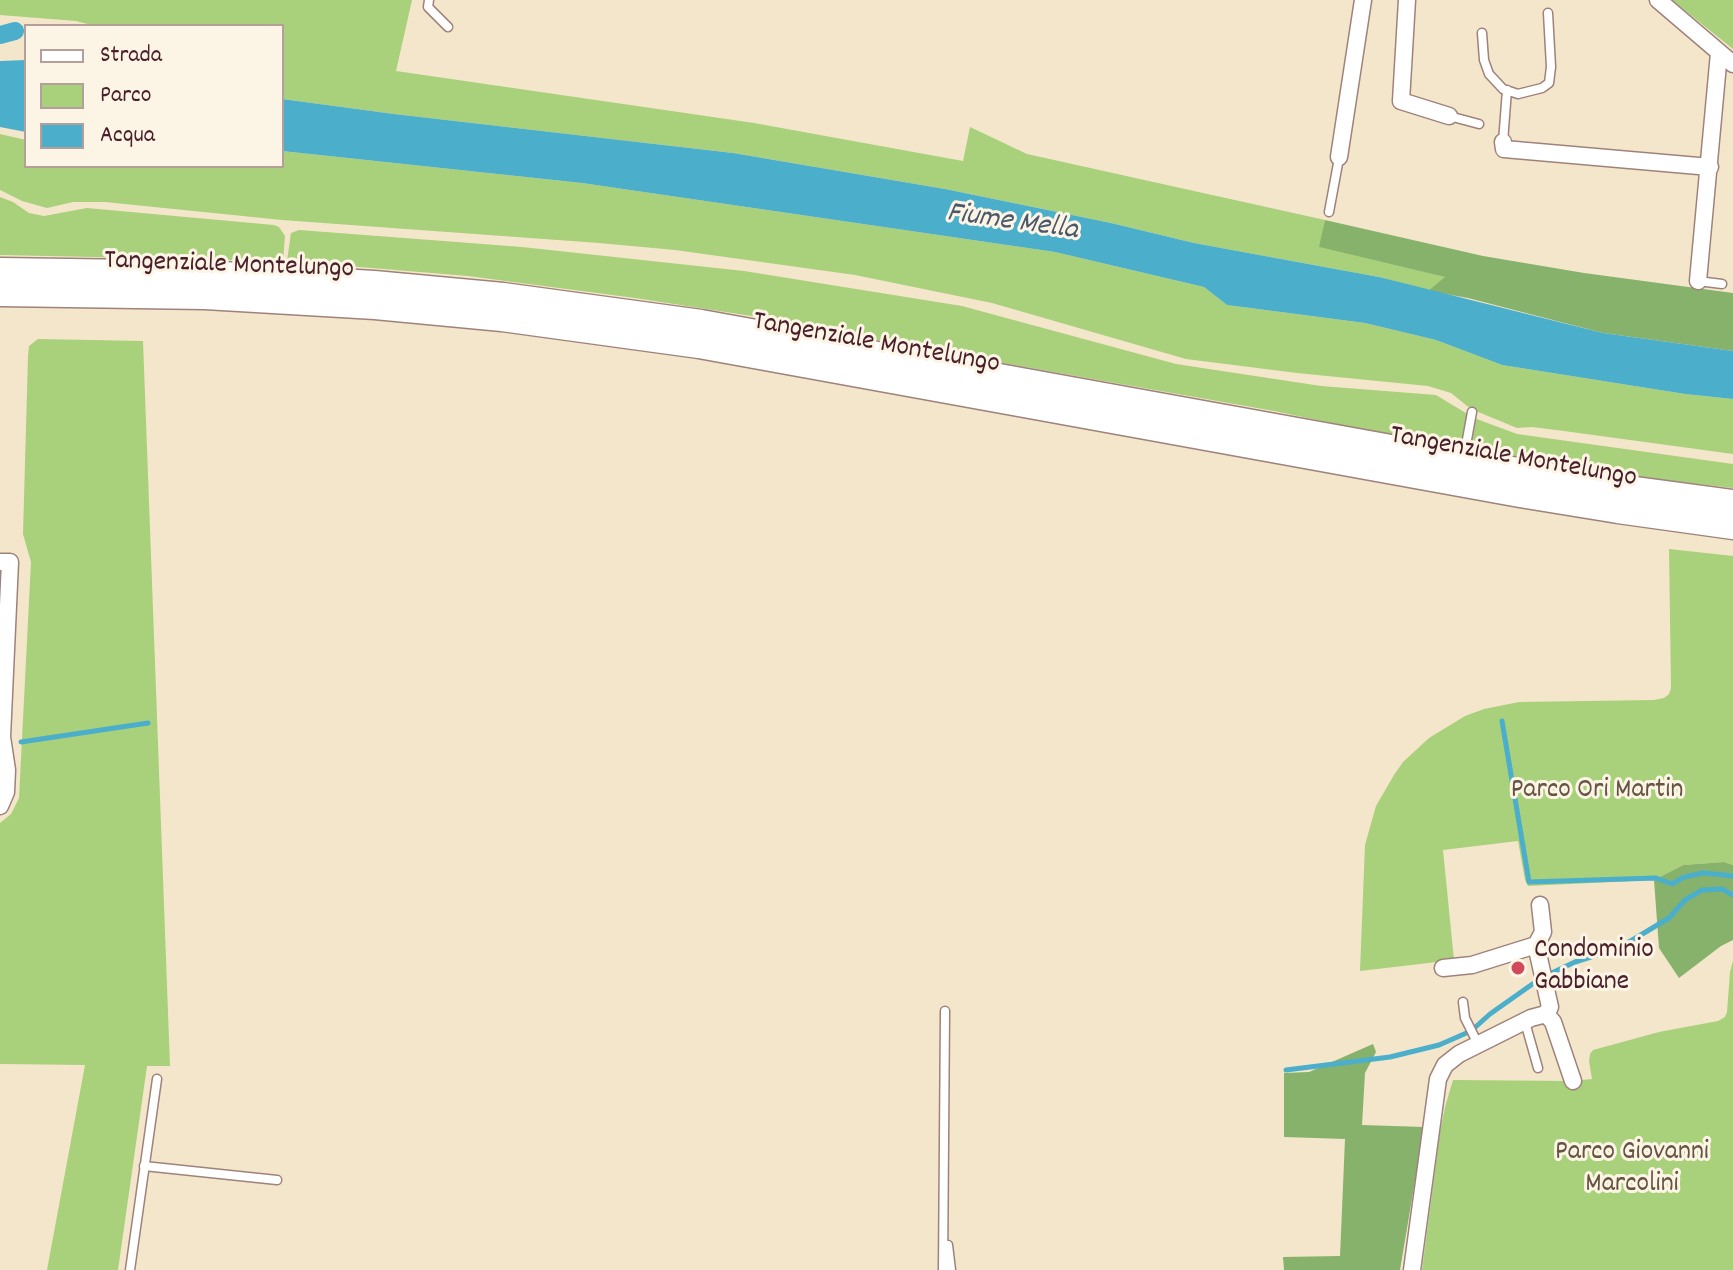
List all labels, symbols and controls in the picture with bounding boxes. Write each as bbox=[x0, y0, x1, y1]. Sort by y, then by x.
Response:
legend bbox=[24, 24, 284, 168]
text: Strada bbox=[100, 39, 162, 73]
text: Parco bbox=[100, 79, 151, 113]
text: Acqua bbox=[100, 119, 155, 153]
water label: Fiume Mella bbox=[944, 197, 1080, 251]
street label: Tangenziale Montelungo bbox=[104, 246, 354, 288]
street label: Tangenziale Montelungo bbox=[750, 307, 1002, 383]
street label: Tangenziale Montelungo bbox=[1387, 421, 1639, 497]
park label: Parco Ori Martin bbox=[1511, 775, 1683, 809]
place label: Condominio Gabbiane bbox=[1534, 935, 1654, 1001]
marker: Condominio Gabbiane bbox=[1509, 959, 1527, 977]
park label: Parco Giovanni Marcolini bbox=[1555, 1137, 1709, 1203]

